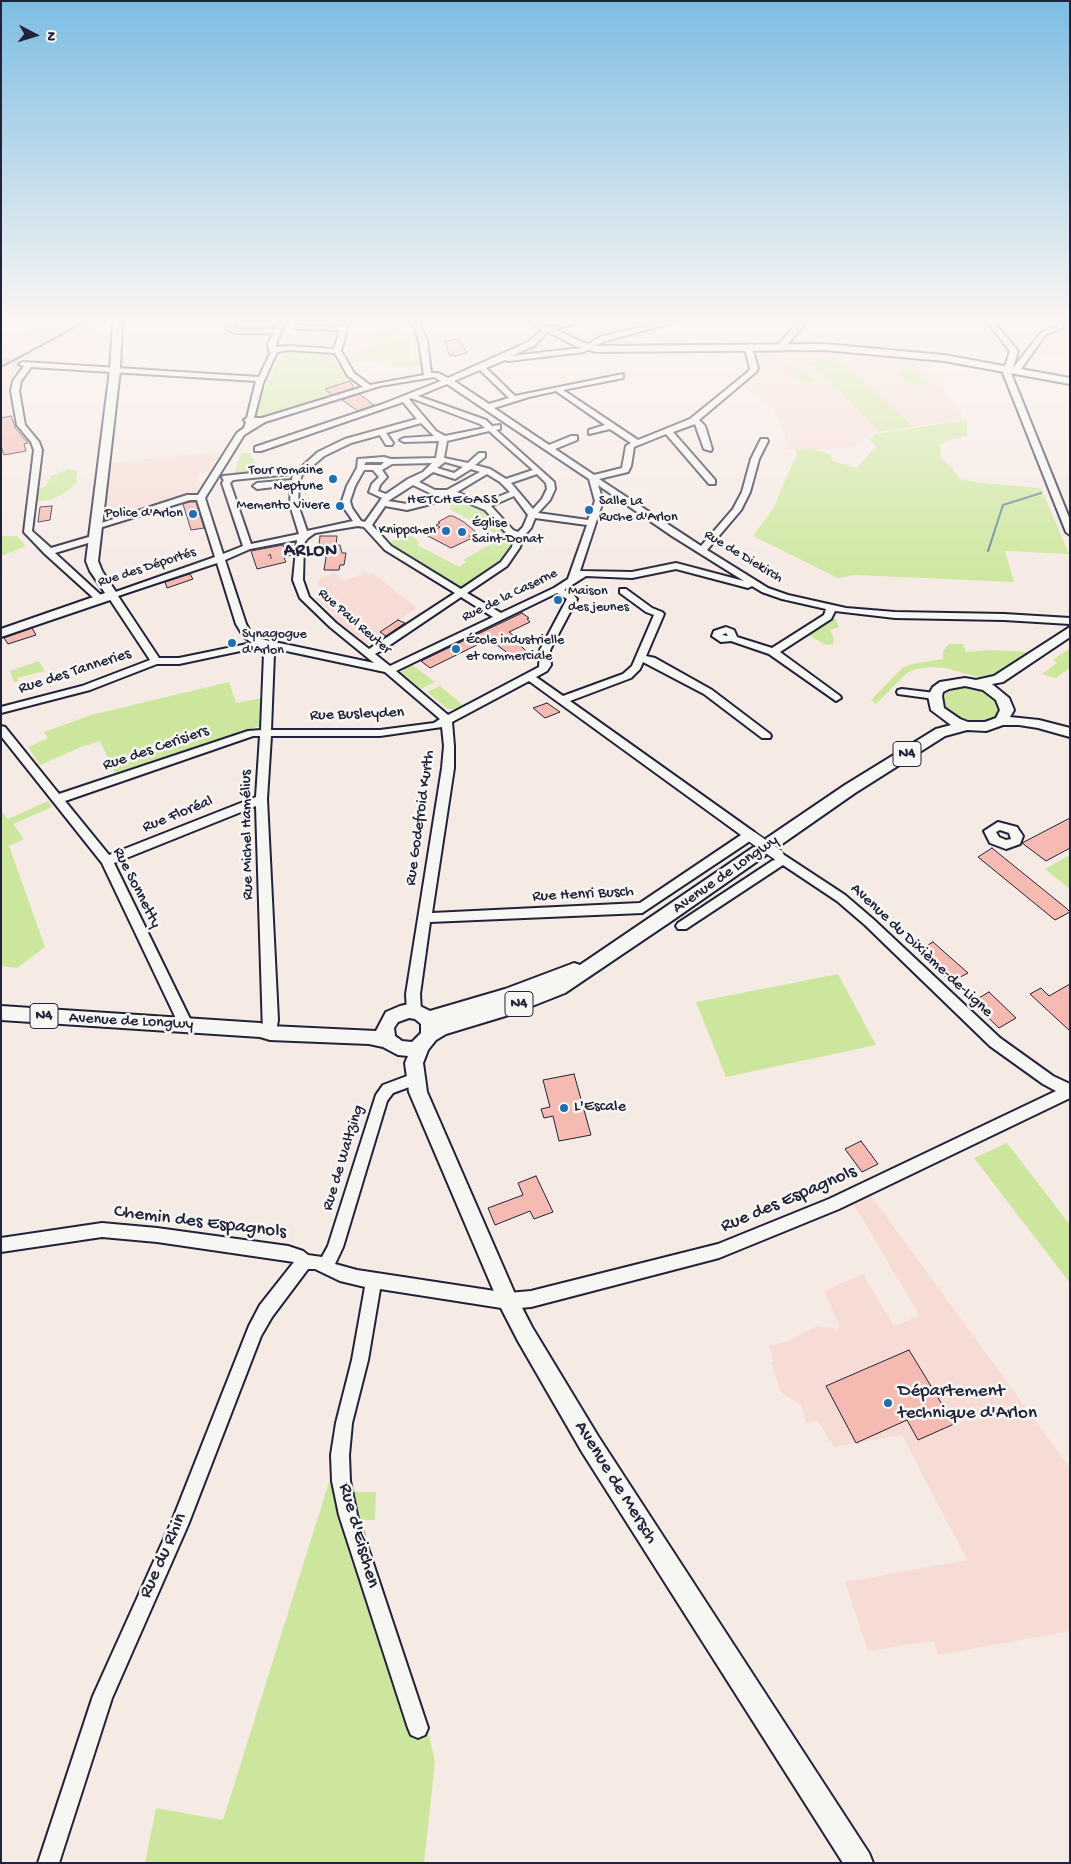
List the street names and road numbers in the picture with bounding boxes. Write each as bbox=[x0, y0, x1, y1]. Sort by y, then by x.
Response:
street label: Rue de Diekirch bbox=[700, 527, 786, 587]
street label: Rue des Déportés bbox=[96, 544, 198, 592]
street label: Rue de la Caserne bbox=[460, 566, 560, 626]
street label: Rue Paul Reuter bbox=[314, 586, 394, 658]
street label: Rue des Tanneries bbox=[16, 645, 134, 699]
street label: Rue Busleyden bbox=[309, 704, 405, 726]
street label: Rue des Cerisiers bbox=[101, 722, 211, 776]
road number: N4 bbox=[893, 742, 921, 766]
street label: Rue Godefroid Kurth bbox=[402, 749, 440, 887]
street label: Rue Michel Hamélius bbox=[237, 770, 259, 900]
street label: Rue Floréal bbox=[140, 792, 216, 838]
street label: Avenue de Longwy bbox=[670, 831, 782, 919]
street label: Rue Sonnetty bbox=[107, 844, 165, 932]
street label: Avenue du Dixième-de-Ligne bbox=[846, 880, 996, 1022]
street label: Rue Henri Busch bbox=[532, 883, 634, 907]
road number: N4 bbox=[505, 992, 533, 1016]
road number: N4 bbox=[30, 1004, 58, 1028]
street label: Avenue de Longwy bbox=[68, 1009, 194, 1035]
street label: Rue de Waltzing bbox=[319, 1103, 369, 1213]
street label: Rue des Espagnols bbox=[718, 1161, 860, 1239]
street label: Chemin des Espagnols bbox=[113, 1201, 287, 1245]
street label: Avenue de Mersch bbox=[568, 1417, 662, 1549]
street label: Rue d'Eischen bbox=[332, 1481, 384, 1591]
street label: Rue du Rhin bbox=[135, 1510, 193, 1602]

